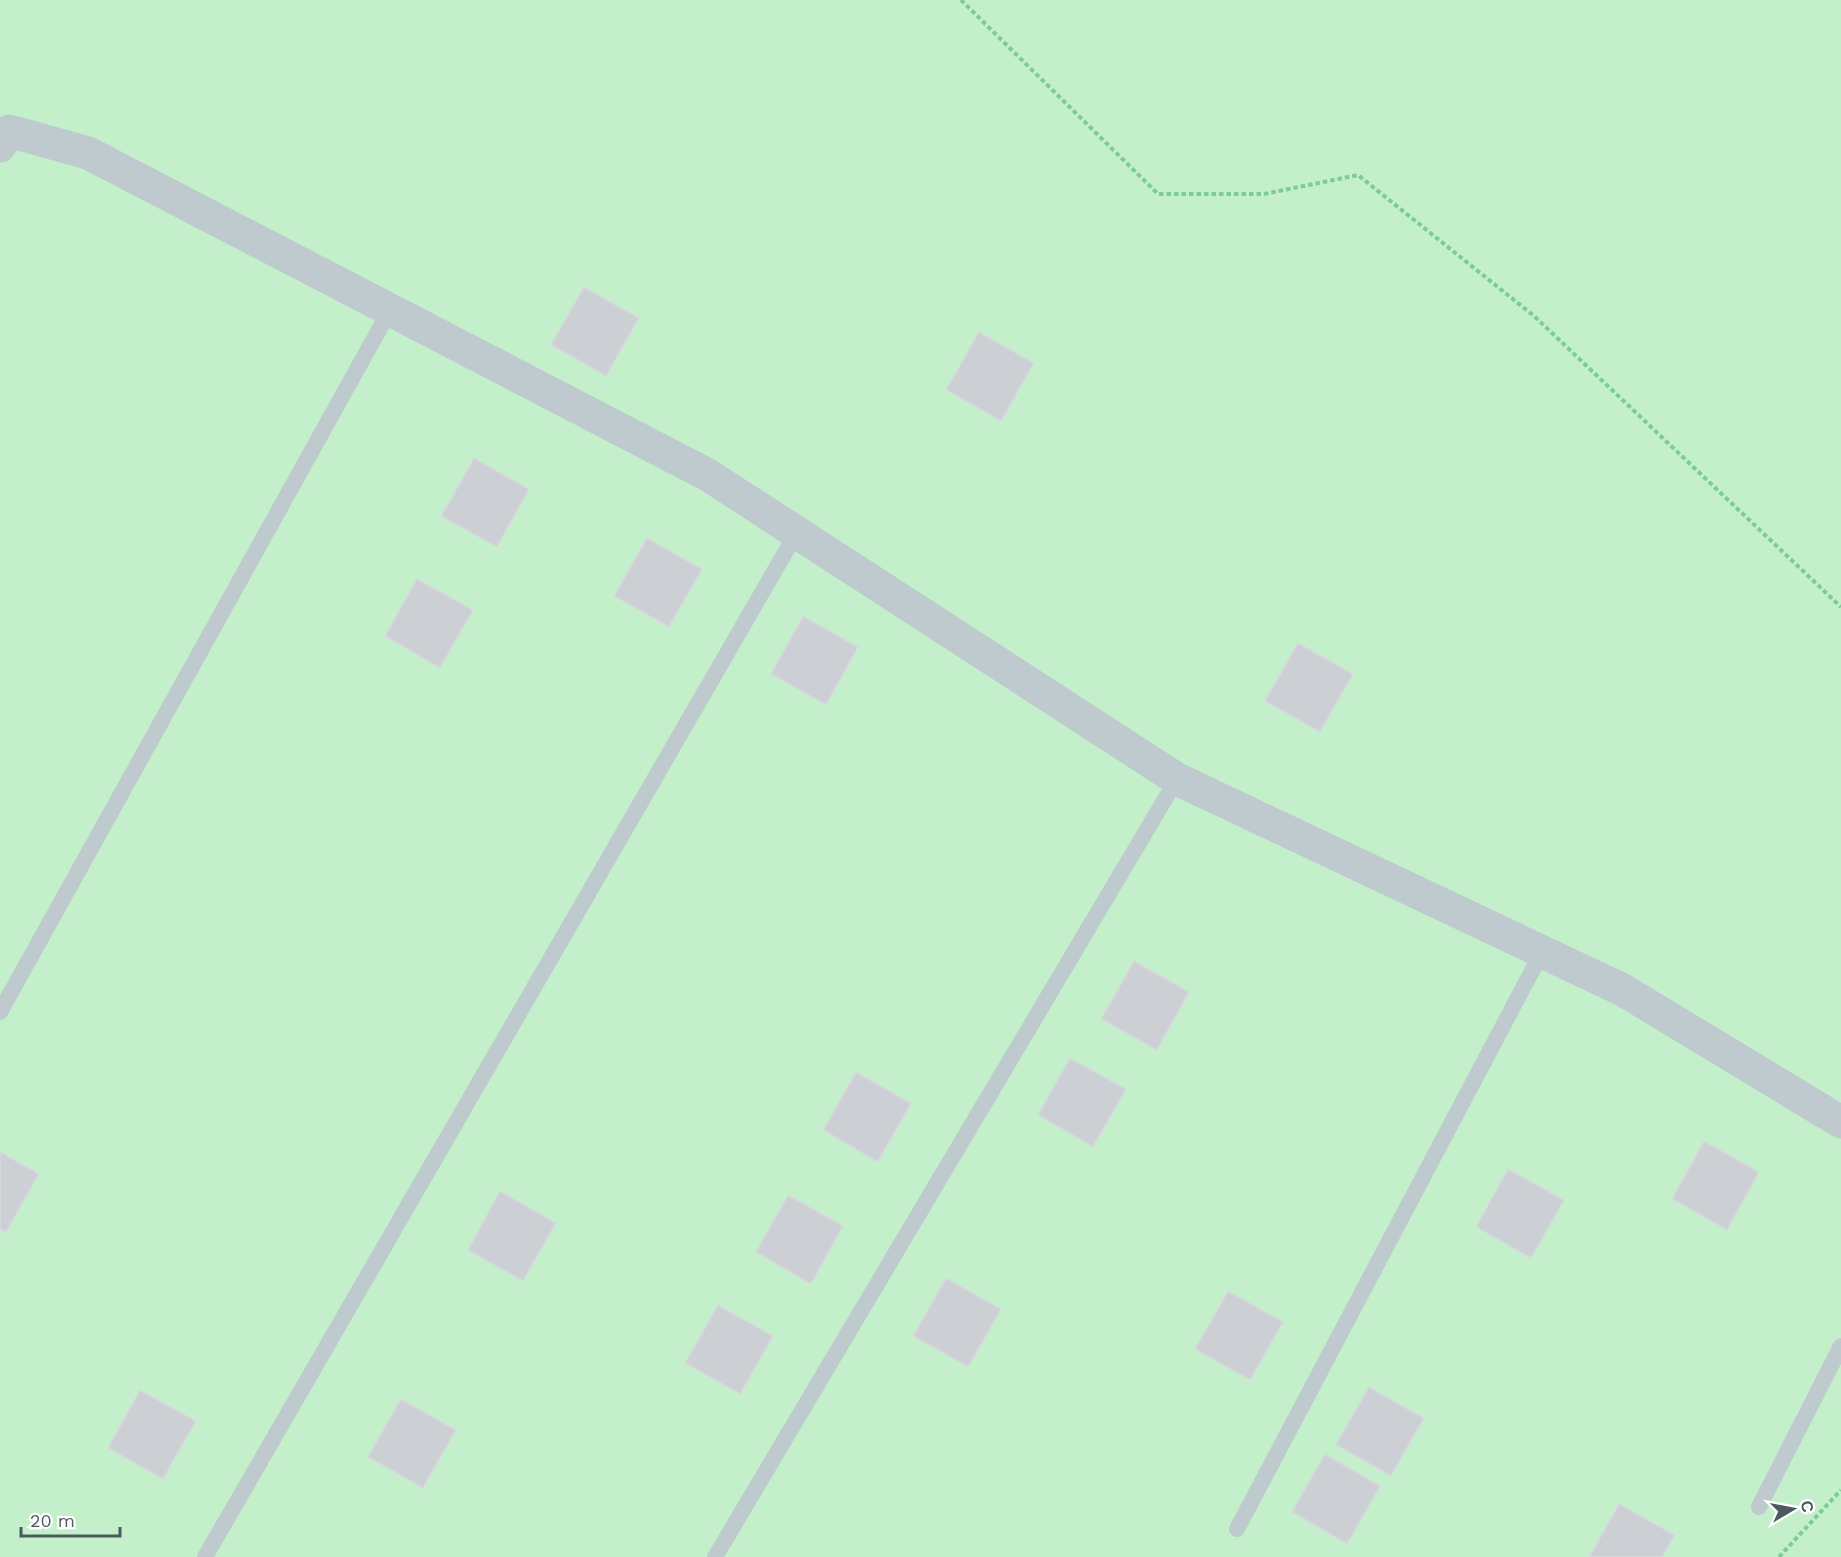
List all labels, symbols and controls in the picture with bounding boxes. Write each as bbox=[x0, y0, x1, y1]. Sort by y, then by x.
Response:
north arrow bbox=[1763, 1479, 1823, 1539]
text: С bbox=[1797, 1499, 1818, 1514]
scale bar bbox=[21, 1500, 120, 1538]
text: 20 m bbox=[30, 1510, 75, 1531]

